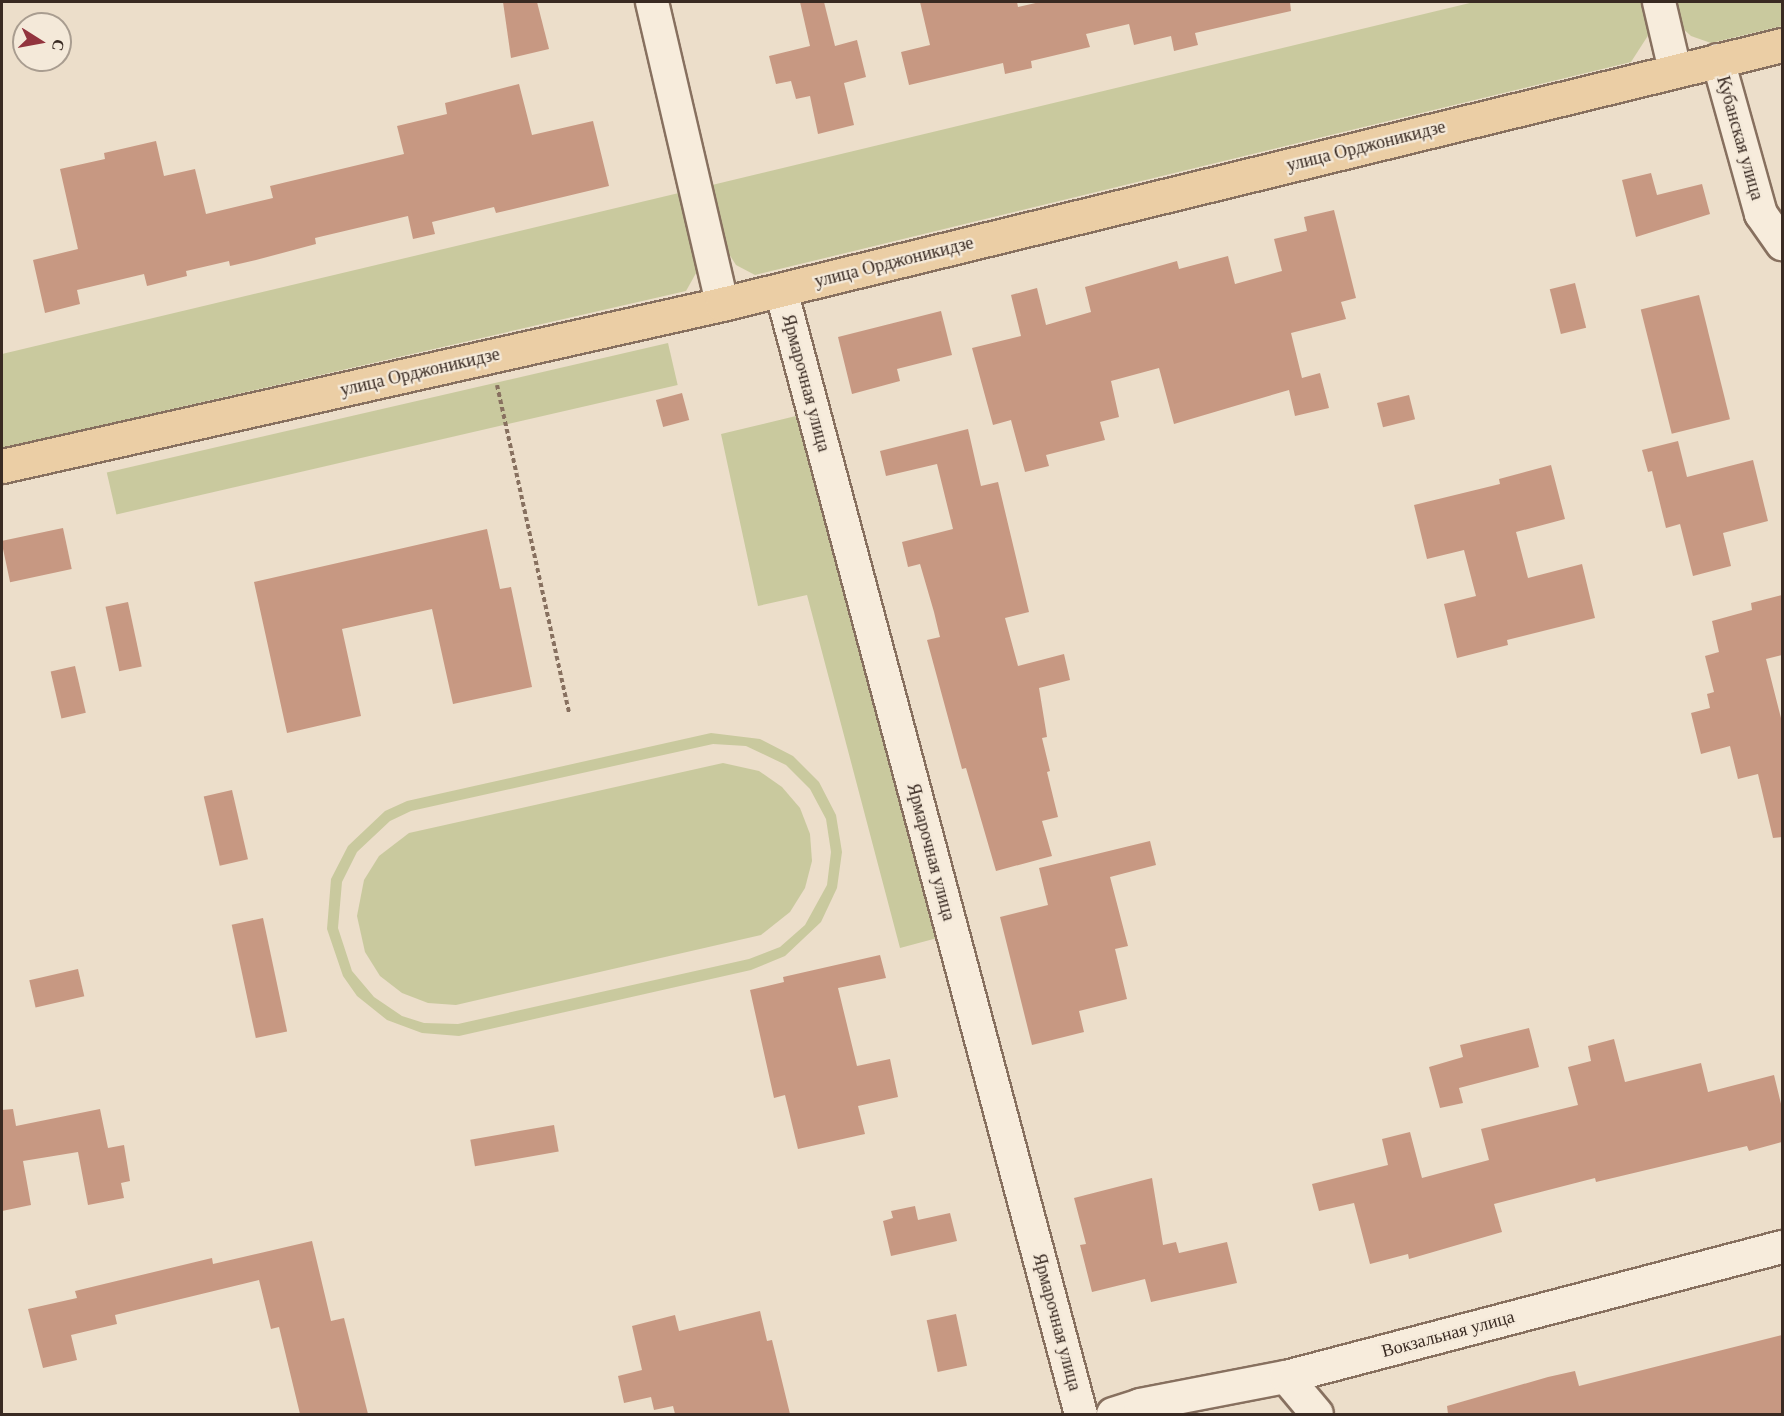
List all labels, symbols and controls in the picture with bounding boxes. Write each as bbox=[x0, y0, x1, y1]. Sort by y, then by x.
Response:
north arrow bbox=[12, 12, 72, 72]
text: С bbox=[49, 38, 68, 52]
street label: Кубанская улица bbox=[1712, 74, 1768, 202]
street label: улица Орджоникидзе bbox=[1284, 116, 1448, 176]
street label: улица Орджоникидзе bbox=[812, 232, 976, 292]
street label: Ярмарочная улица bbox=[777, 312, 835, 454]
street label: улица Орджоникидзе bbox=[338, 343, 502, 401]
street label: Ярмарочная улица bbox=[902, 781, 960, 923]
street label: Ярмарочная улица bbox=[1028, 1251, 1086, 1393]
street label: Вокзальная улица bbox=[1379, 1306, 1517, 1362]

